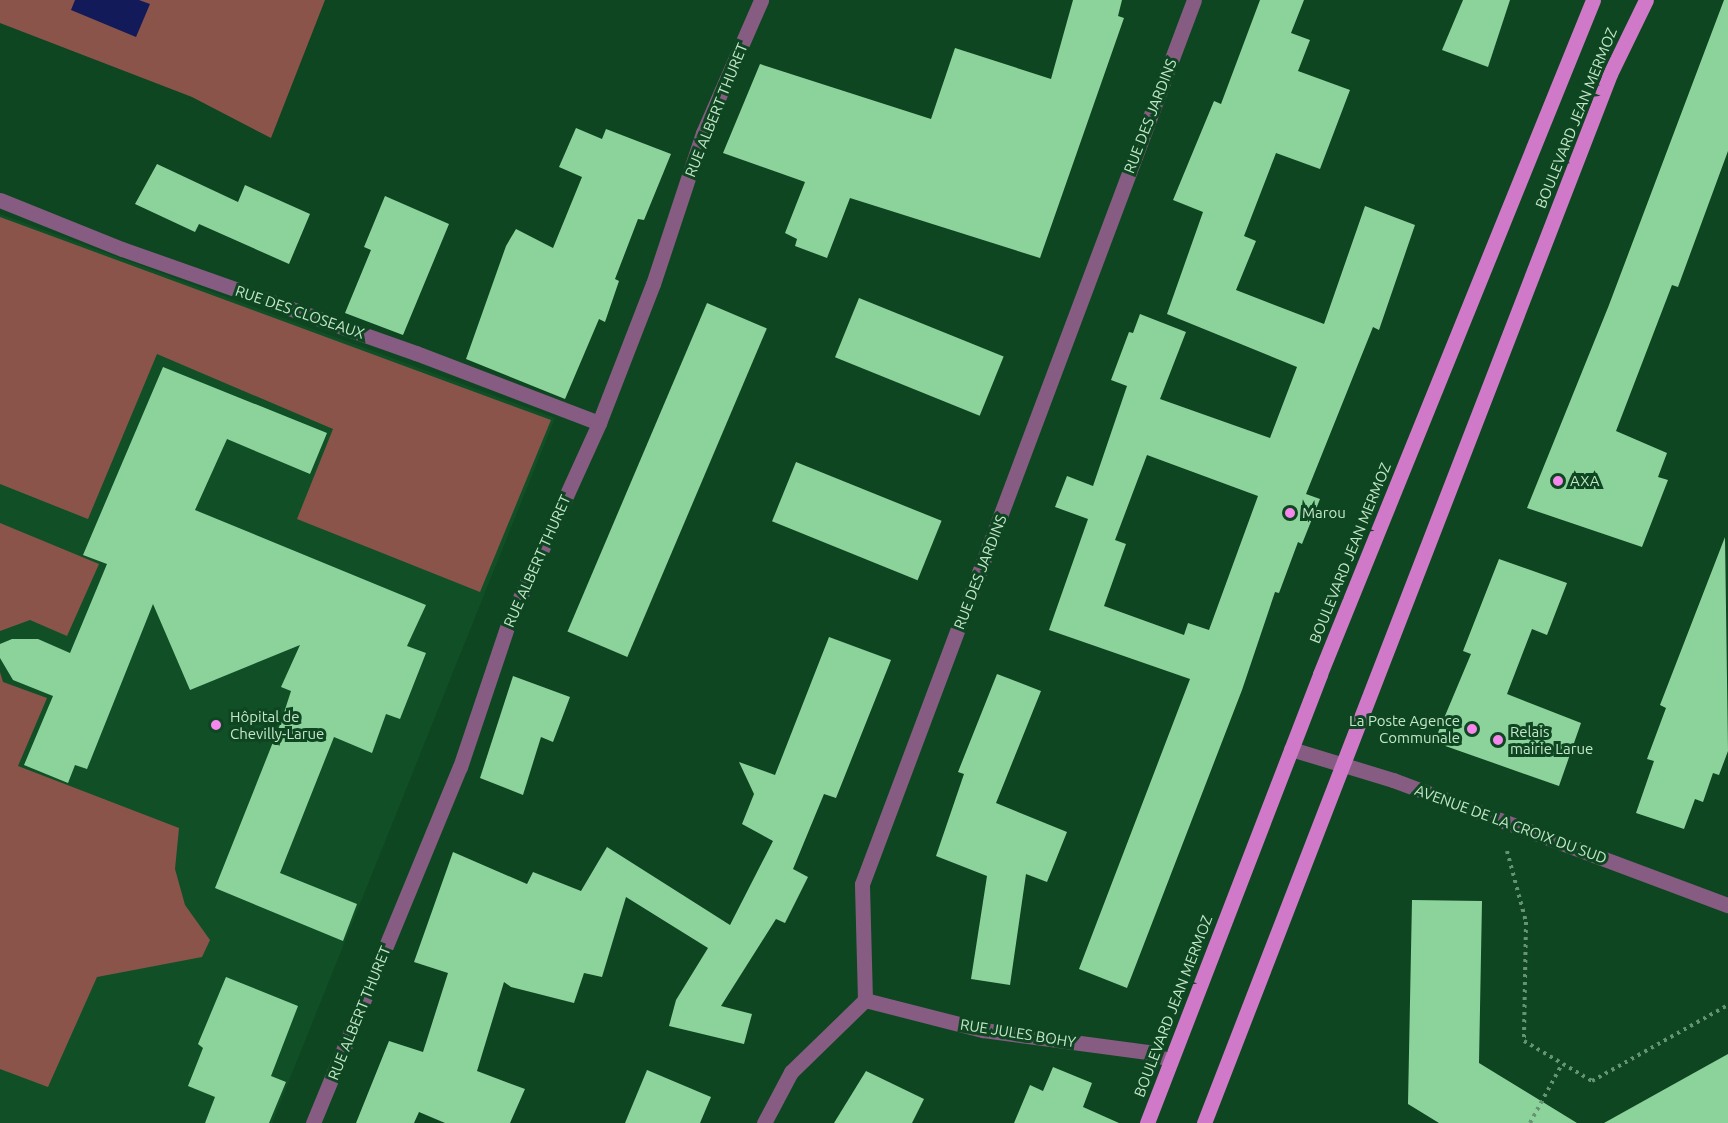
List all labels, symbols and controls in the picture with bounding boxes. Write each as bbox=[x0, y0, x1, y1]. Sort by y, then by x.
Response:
street label: BOULEVARD JEAN MERMOZ bbox=[1531, 25, 1621, 211]
street label: RUE ALBERT THURET bbox=[681, 40, 751, 180]
street label: RUE DES JARDINS bbox=[1120, 56, 1180, 176]
street label: RUE DES CLOSEAUX bbox=[233, 281, 367, 343]
street label: BOULEVARD JEAN MERMOZ bbox=[1305, 460, 1395, 646]
place label: AXA bbox=[1570, 472, 1600, 490]
marker: AXA bbox=[1551, 474, 1565, 488]
street label: RUE ALBERT THURET bbox=[500, 492, 574, 630]
place label: Marou bbox=[1302, 504, 1346, 522]
marker: Marou bbox=[1283, 506, 1297, 520]
street label: RUE DES JARDINS bbox=[950, 512, 1010, 632]
place label: Hôpital de Chevilly-Larue bbox=[230, 707, 324, 742]
place label: La Poste Agence Communale bbox=[1349, 711, 1460, 746]
marker: Hôpital de Chevilly-Larue bbox=[207, 716, 225, 734]
marker: La Poste Agence Communale bbox=[1465, 722, 1479, 736]
place label: Relais mairie Larue bbox=[1510, 722, 1593, 757]
marker: Relais mairie Larue bbox=[1491, 733, 1505, 747]
street label: AVENUE DE LA CROIX DU SUD bbox=[1413, 781, 1609, 867]
street label: BOULEVARD JEAN MERMOZ bbox=[1130, 913, 1216, 1099]
street label: RUE ALBERT THURET bbox=[324, 943, 394, 1083]
street label: RUE JULES BOHY bbox=[959, 1015, 1077, 1051]

